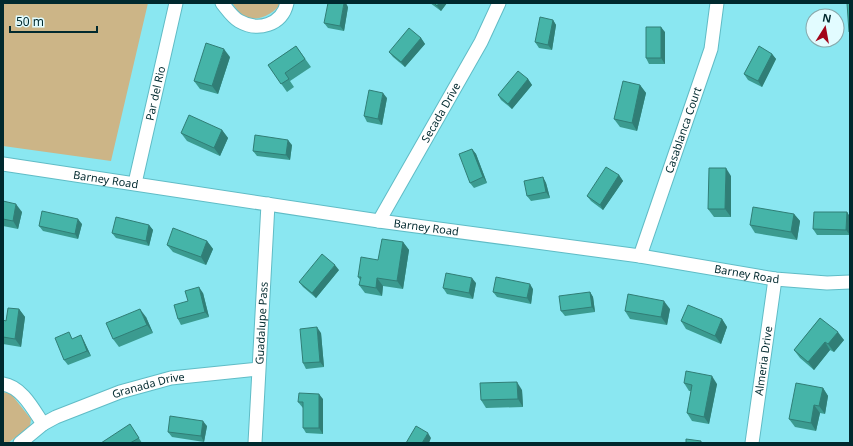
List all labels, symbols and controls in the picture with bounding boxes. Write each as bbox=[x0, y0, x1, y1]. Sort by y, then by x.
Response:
scale bar bbox=[10, 8, 97, 34]
north arrow bbox=[805, 8, 845, 48]
text: N bbox=[821, 9, 833, 26]
text: 50 m bbox=[16, 13, 44, 30]
street label: Par del Rio bbox=[141, 64, 168, 122]
street label: Secada Drive bbox=[417, 79, 463, 145]
street label: Casablanca Court bbox=[661, 85, 704, 175]
street label: Barney Road bbox=[72, 167, 139, 191]
street label: Barney Road bbox=[393, 215, 460, 239]
street label: Barney Road bbox=[713, 261, 780, 286]
street label: Guadalupe Pass bbox=[251, 281, 271, 365]
street label: Almeria Drive bbox=[751, 325, 775, 396]
street label: Granada Drive bbox=[110, 369, 185, 401]

